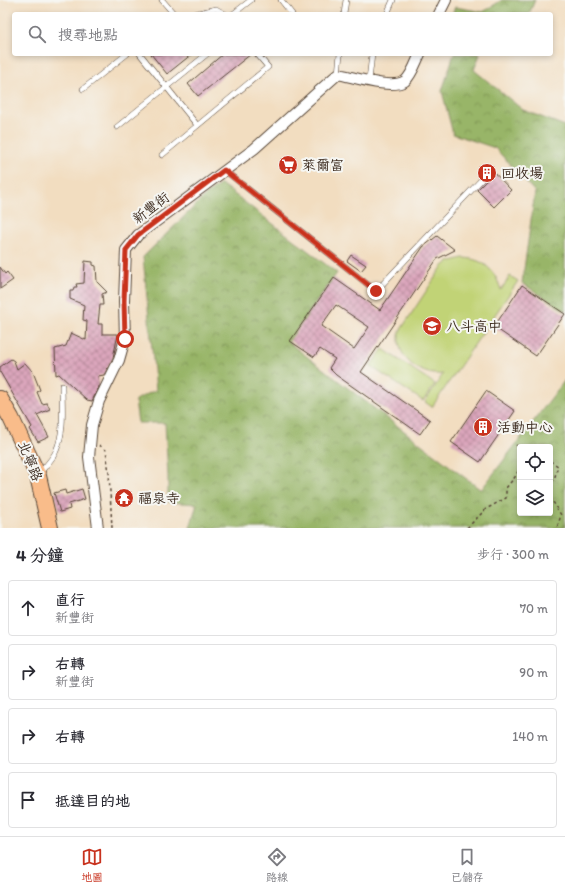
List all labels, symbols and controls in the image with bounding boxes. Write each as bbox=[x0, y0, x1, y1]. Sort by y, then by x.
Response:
search box bbox=[12, 12, 553, 56]
icon: search bbox=[26, 23, 48, 45]
text: 搜尋地點 bbox=[58, 26, 118, 44]
supermarket icon: 萊爾富 bbox=[277, 154, 299, 176]
place label: 萊爾富 bbox=[302, 157, 344, 174]
building icon: 回收場 bbox=[476, 162, 498, 184]
place label: 回收場 bbox=[501, 165, 543, 182]
street label: 新豐街 bbox=[129, 189, 173, 227]
route end bbox=[367, 282, 385, 300]
school or university icon: 八斗高中 bbox=[421, 315, 443, 337]
place label: 八斗高中 bbox=[446, 318, 502, 335]
route start bbox=[116, 330, 134, 348]
building icon: 活動中心 bbox=[472, 416, 494, 438]
place label: 活動中心 bbox=[497, 419, 553, 436]
street label: 北寧路 bbox=[14, 438, 46, 484]
map controls bbox=[517, 444, 553, 516]
button: locate bbox=[517, 444, 553, 480]
button: layers bbox=[517, 480, 553, 516]
temple icon: 福泉寺 bbox=[113, 487, 135, 509]
place label: 福泉寺 bbox=[138, 490, 180, 507]
text: 4 分鐘 bbox=[16, 545, 64, 565]
text: 步行 · 300 m bbox=[477, 547, 549, 562]
text: 直行 bbox=[55, 591, 85, 609]
icon: ahead bbox=[17, 597, 39, 619]
text: 70 m bbox=[520, 601, 548, 616]
text: 新豐街 bbox=[55, 610, 94, 625]
text: 右轉 bbox=[55, 655, 85, 673]
icon: right bbox=[17, 661, 39, 683]
text: 90 m bbox=[519, 665, 548, 680]
text: 新豐街 bbox=[55, 674, 94, 689]
icon: right bbox=[17, 725, 39, 747]
text: 右轉 bbox=[55, 728, 85, 746]
text: 140 m bbox=[512, 729, 548, 744]
icon: arrive bbox=[17, 789, 39, 811]
text: 抵達目的地 bbox=[55, 792, 130, 810]
tab: 地圖 bbox=[81, 846, 103, 884]
tab: 路線 bbox=[266, 846, 288, 884]
tab: 已儲存 bbox=[451, 846, 484, 884]

